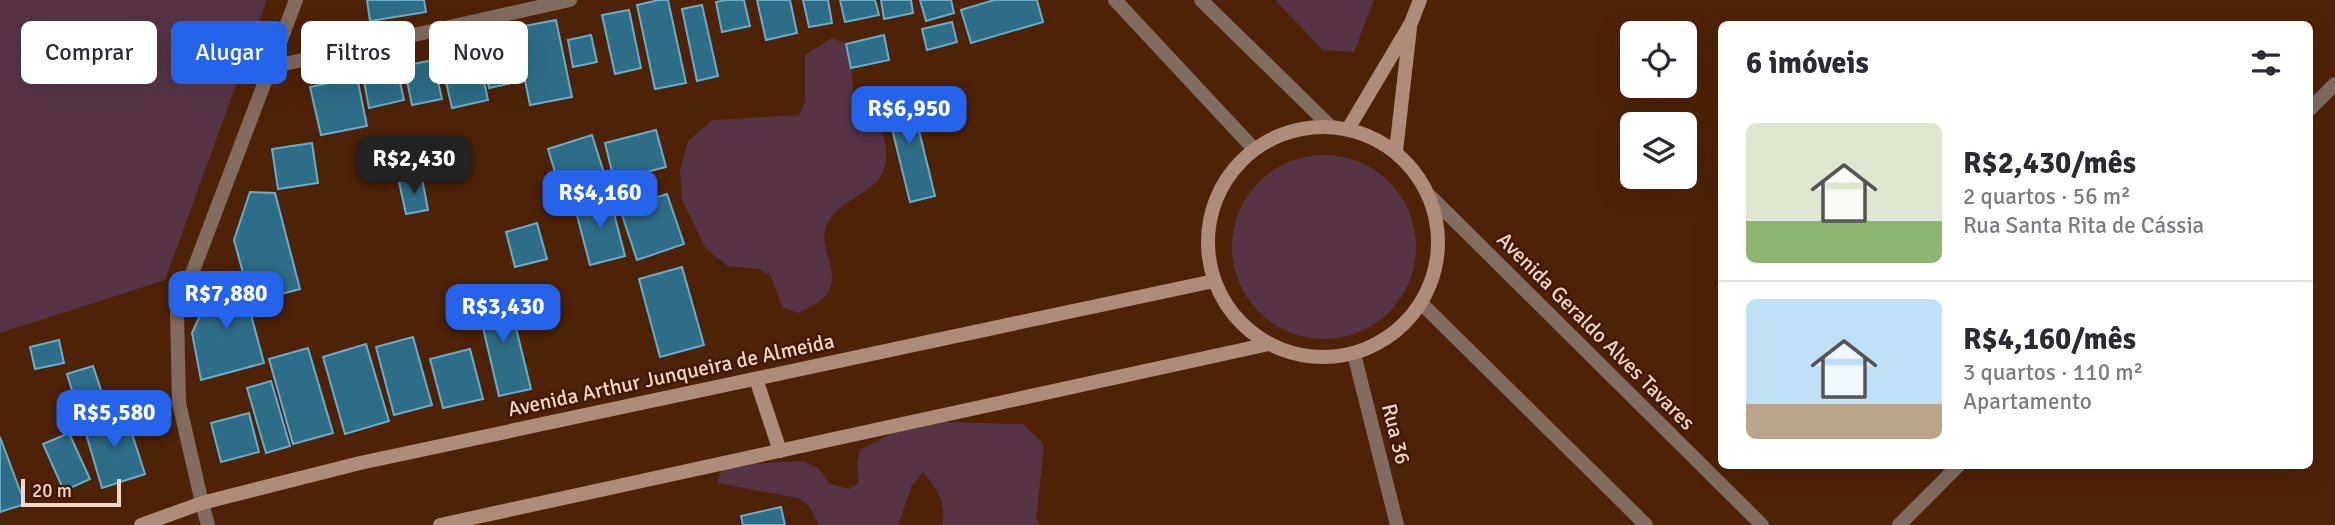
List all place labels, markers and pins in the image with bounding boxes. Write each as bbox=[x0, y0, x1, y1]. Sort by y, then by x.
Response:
pin: R$6,950 bbox=[844, 86, 974, 146]
pin: R$2,430 bbox=[349, 136, 479, 196]
pin: R$4,160 bbox=[535, 170, 665, 230]
pin: R$7,880 bbox=[161, 272, 291, 331]
pin: R$3,430 bbox=[438, 284, 568, 344]
pin: R$5,580 bbox=[49, 391, 179, 450]

